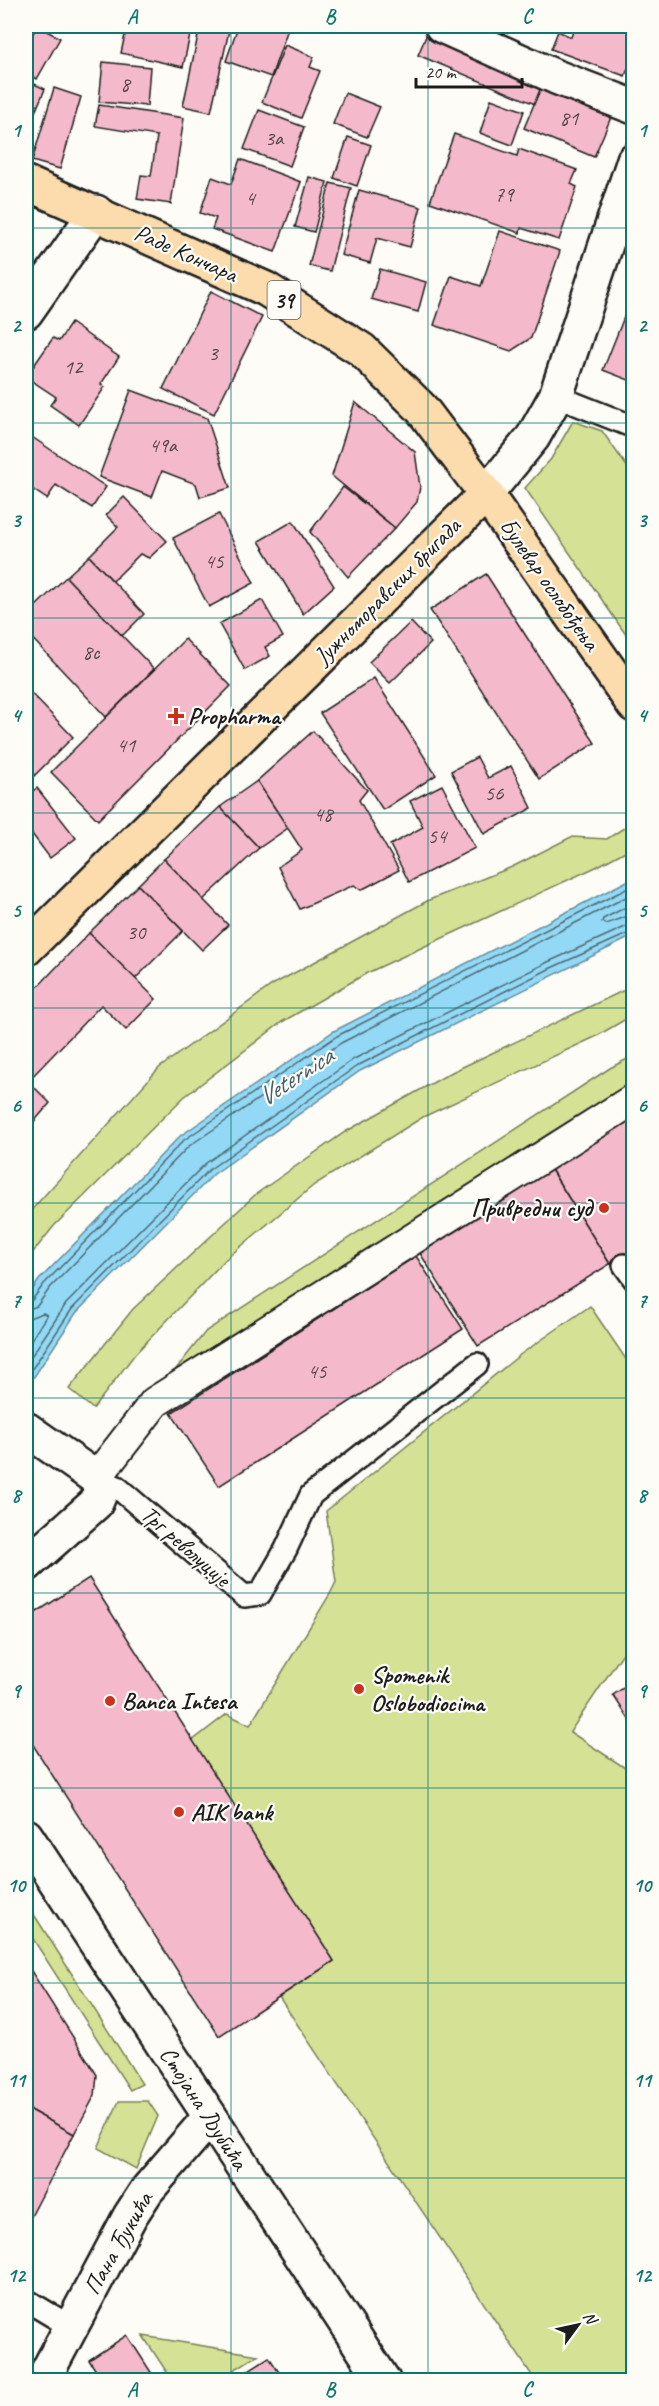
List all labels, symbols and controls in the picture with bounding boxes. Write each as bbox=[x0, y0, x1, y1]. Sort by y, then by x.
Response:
text: A bbox=[127, 4, 139, 29]
text: B bbox=[325, 4, 337, 29]
text: C bbox=[522, 4, 534, 29]
scale bar bbox=[416, 51, 522, 89]
text: 20 m bbox=[425, 61, 458, 83]
house number: 8 bbox=[120, 71, 132, 97]
house number: 81 bbox=[560, 105, 580, 131]
text: 1 bbox=[12, 118, 23, 143]
text: 1 bbox=[638, 118, 649, 143]
house number: 3a bbox=[265, 125, 285, 151]
house number: 79 bbox=[495, 181, 515, 207]
house number: 4 bbox=[245, 185, 257, 211]
street label: Раде Кончара bbox=[130, 217, 243, 290]
road number: 39 bbox=[268, 281, 300, 319]
text: 2 bbox=[12, 313, 23, 338]
text: 2 bbox=[638, 313, 649, 338]
house number: 3 bbox=[208, 340, 219, 366]
house number: 12 bbox=[64, 354, 84, 380]
house number: 49a bbox=[149, 432, 179, 458]
text: 3 bbox=[12, 508, 23, 533]
text: 3 bbox=[638, 508, 649, 533]
street label: Јужноморавских бригада bbox=[307, 510, 468, 671]
street label: Булевар ослобођења bbox=[493, 512, 608, 657]
house number: 45 bbox=[205, 548, 225, 574]
house number: 8c bbox=[83, 639, 101, 665]
place label: Propharma bbox=[188, 701, 282, 731]
text: 4 bbox=[12, 703, 24, 728]
text: 4 bbox=[638, 703, 650, 728]
marker: Propharma bbox=[169, 709, 183, 723]
house number: 41 bbox=[117, 732, 137, 758]
house number: 56 bbox=[485, 780, 504, 806]
house number: 48 bbox=[314, 801, 335, 827]
house number: 54 bbox=[428, 823, 449, 849]
text: 5 bbox=[12, 898, 23, 923]
text: 5 bbox=[638, 898, 649, 923]
house number: 30 bbox=[127, 919, 147, 945]
water label: Veternica bbox=[251, 1038, 342, 1113]
text: 6 bbox=[11, 1093, 22, 1118]
text: 6 bbox=[637, 1093, 648, 1118]
place label: Привредни суд bbox=[471, 1193, 595, 1223]
marker: Привредни суд bbox=[597, 1201, 611, 1215]
text: 7 bbox=[12, 1288, 23, 1313]
text: 7 bbox=[638, 1288, 649, 1313]
house number: 45 bbox=[308, 1358, 328, 1384]
text: 8 bbox=[12, 1483, 24, 1508]
text: 8 bbox=[638, 1483, 650, 1508]
street label: Трг револуције bbox=[135, 1499, 239, 1595]
place label: Spomenik Oslobodiocima bbox=[371, 1660, 486, 1718]
text: 9 bbox=[12, 1678, 23, 1703]
text: 9 bbox=[638, 1678, 649, 1703]
marker: Spomenik Oslobodiocima bbox=[352, 1682, 366, 1696]
place label: Banca Intesa bbox=[122, 1686, 239, 1716]
marker: Banca Intesa bbox=[103, 1694, 117, 1708]
place label: AIK bank bbox=[191, 1797, 274, 1827]
marker: AIK bank bbox=[172, 1805, 186, 1819]
text: 10 bbox=[7, 1873, 27, 1898]
text: 10 bbox=[633, 1873, 653, 1898]
street label: Стојана Љубића bbox=[153, 2041, 256, 2177]
text: 11 bbox=[7, 2068, 27, 2093]
text: 11 bbox=[633, 2068, 653, 2093]
street label: Пана Ђукића bbox=[77, 2185, 160, 2300]
text: 12 bbox=[7, 2263, 27, 2288]
text: 12 bbox=[633, 2263, 653, 2288]
north arrow bbox=[548, 2295, 608, 2355]
text: N bbox=[579, 2308, 603, 2330]
text: A bbox=[127, 2377, 139, 2402]
text: B bbox=[325, 2377, 337, 2402]
text: C bbox=[522, 2377, 534, 2402]

